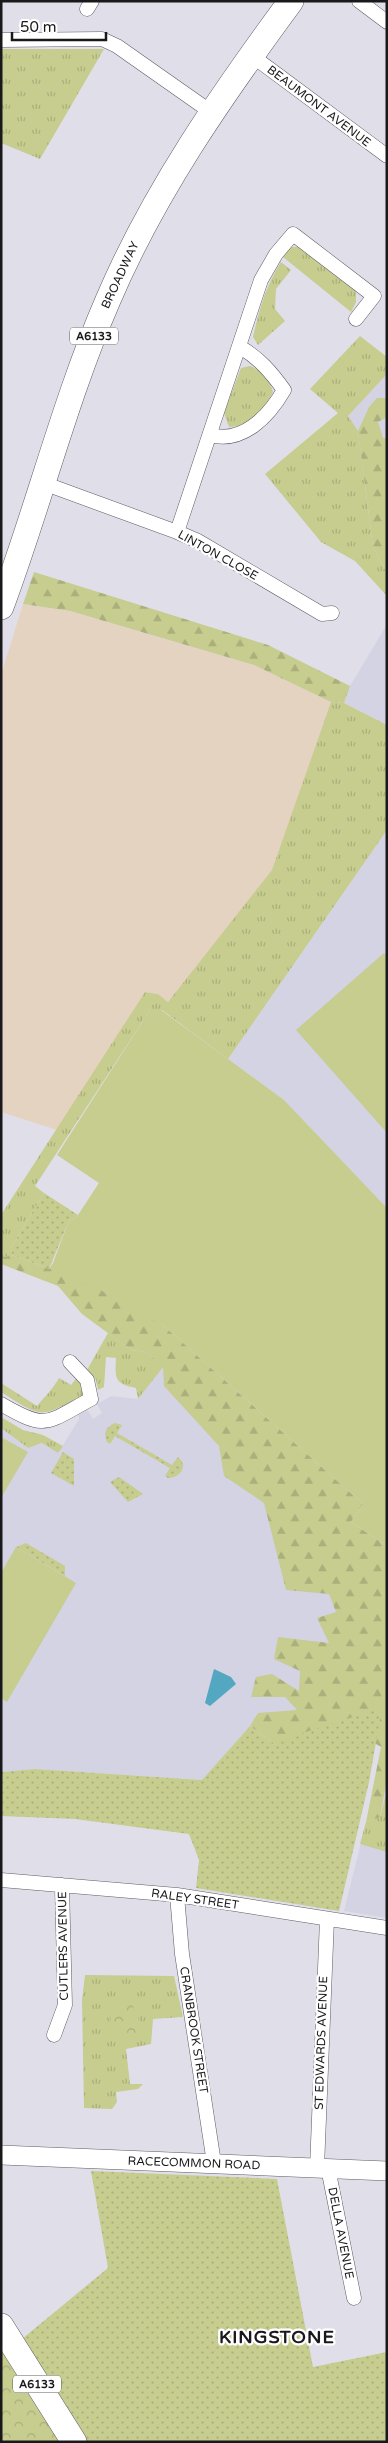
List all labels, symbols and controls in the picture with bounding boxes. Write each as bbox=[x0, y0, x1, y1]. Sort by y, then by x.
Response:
scale bar bbox=[12, 10, 106, 42]
text: 50 m bbox=[20, 18, 57, 36]
street label: BEAUMONT AVENUE bbox=[264, 62, 374, 150]
street label: BROADWAY bbox=[98, 239, 142, 311]
road number: A6133 bbox=[70, 328, 118, 344]
street label: LINTON CLOSE bbox=[175, 527, 261, 583]
street label: RALEY STREET bbox=[150, 1886, 240, 1912]
street label: CUTLERS AVENUE bbox=[55, 1891, 71, 2001]
street label: CRANBROOK STREET bbox=[177, 1965, 211, 2095]
street label: ST EDWARDS AVENUE bbox=[312, 1975, 330, 2110]
street label: RACECOMMON ROAD bbox=[127, 2154, 261, 2172]
street label: DELLA AVENUE bbox=[325, 2186, 357, 2280]
district label: KINGSTONE bbox=[219, 2326, 335, 2348]
road number: A6133 bbox=[13, 2376, 61, 2392]

